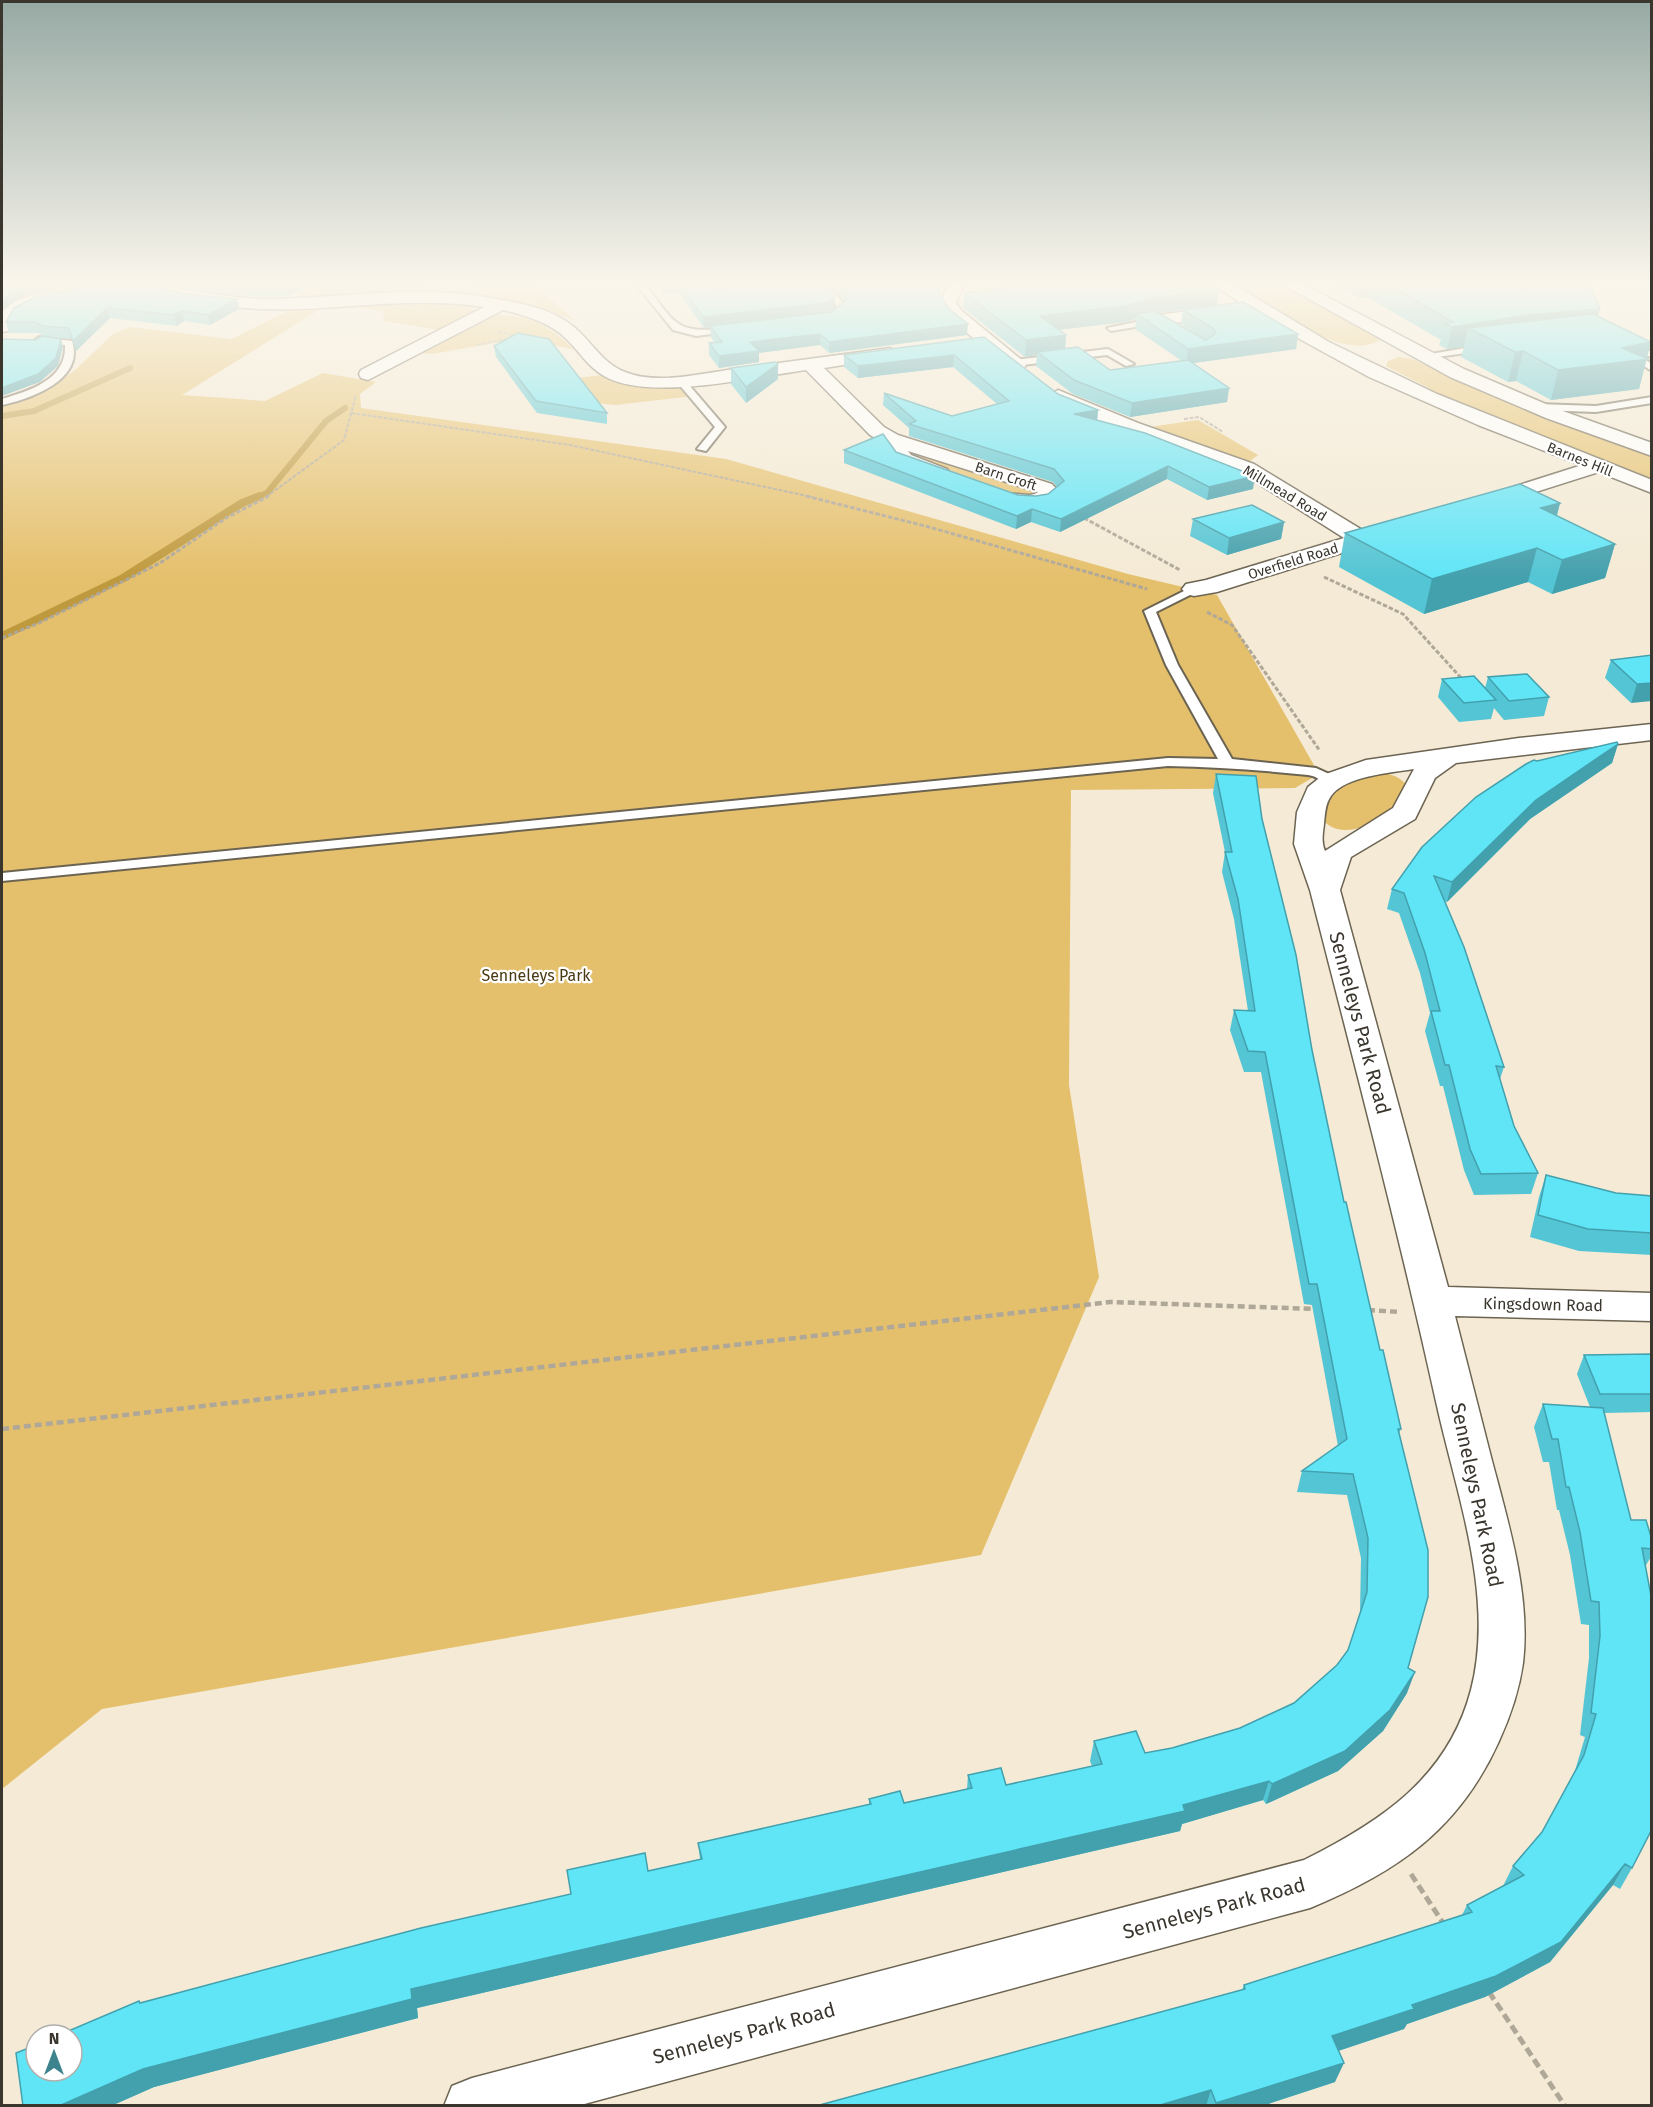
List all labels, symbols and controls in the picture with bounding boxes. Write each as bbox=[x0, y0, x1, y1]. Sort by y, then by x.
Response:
street label: Barnes Hill bbox=[1545, 439, 1615, 480]
street label: Barn Croft bbox=[973, 459, 1040, 495]
street label: Millmead Road bbox=[1240, 462, 1330, 525]
street label: Overfield Road bbox=[1246, 540, 1340, 583]
street label: Senneleys Park Road bbox=[1324, 929, 1396, 1117]
park label: Senneleys Park bbox=[481, 966, 591, 985]
street label: Kingsdown Road bbox=[1483, 1294, 1603, 1315]
street label: Senneleys Park Road bbox=[1446, 1401, 1508, 1589]
street label: Senneleys Park Road bbox=[1120, 1872, 1308, 1944]
street label: Senneleys Park Road bbox=[650, 1997, 838, 2069]
north arrow bbox=[24, 2023, 84, 2083]
text: N bbox=[49, 2029, 59, 2048]

